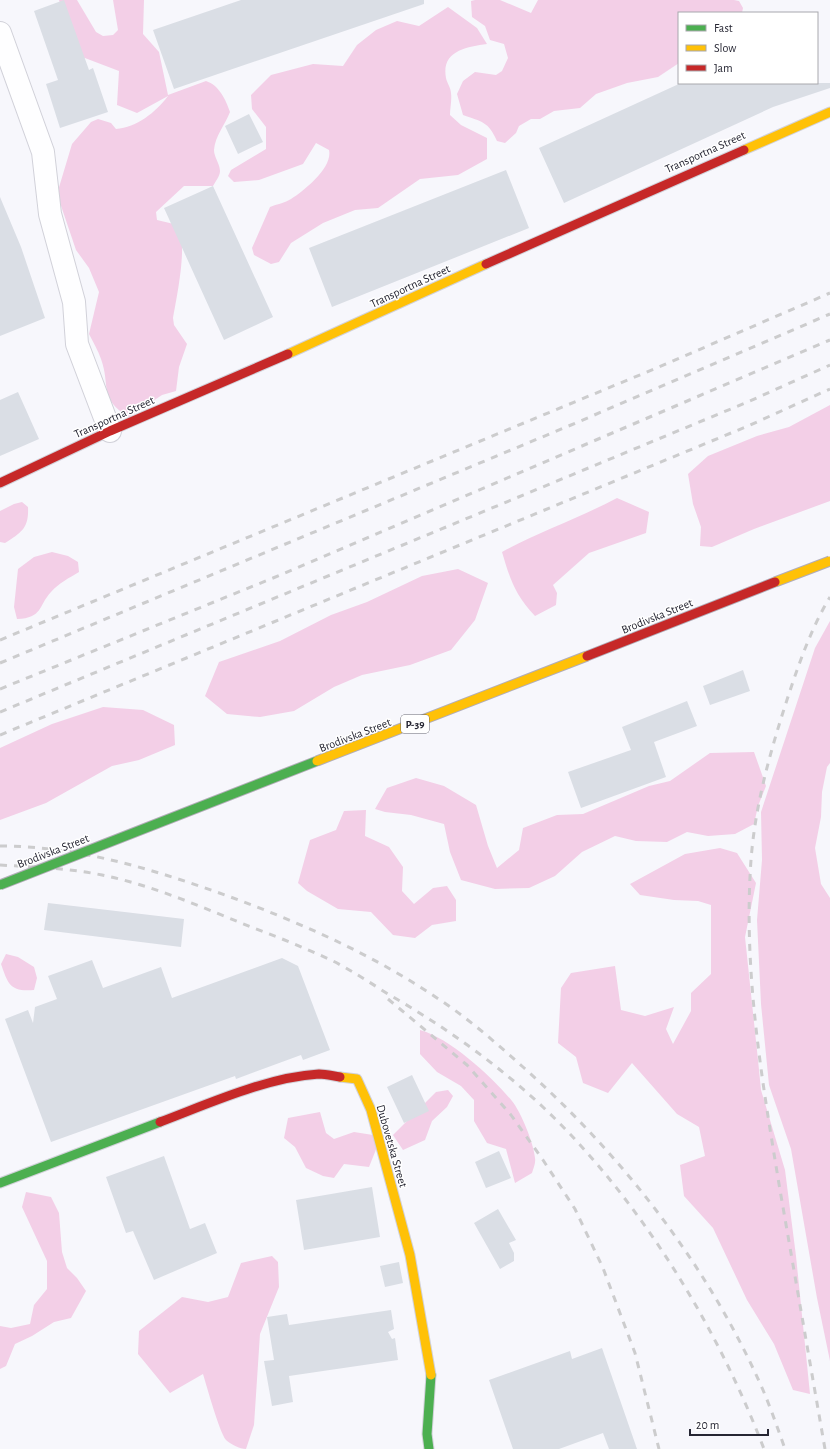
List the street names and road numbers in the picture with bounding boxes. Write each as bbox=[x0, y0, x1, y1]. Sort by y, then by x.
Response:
street label: Transportna Street bbox=[663, 129, 747, 175]
street label: Transportna Street bbox=[368, 262, 452, 310]
street label: Transportna Street bbox=[72, 394, 156, 440]
street label: Brodivska Street bbox=[620, 596, 695, 636]
road number: Р-39 bbox=[401, 715, 429, 733]
street label: Brodivska Street bbox=[318, 716, 393, 754]
street label: Brodivska Street bbox=[16, 832, 91, 870]
street label: Dubovetska Street bbox=[374, 1103, 410, 1189]

